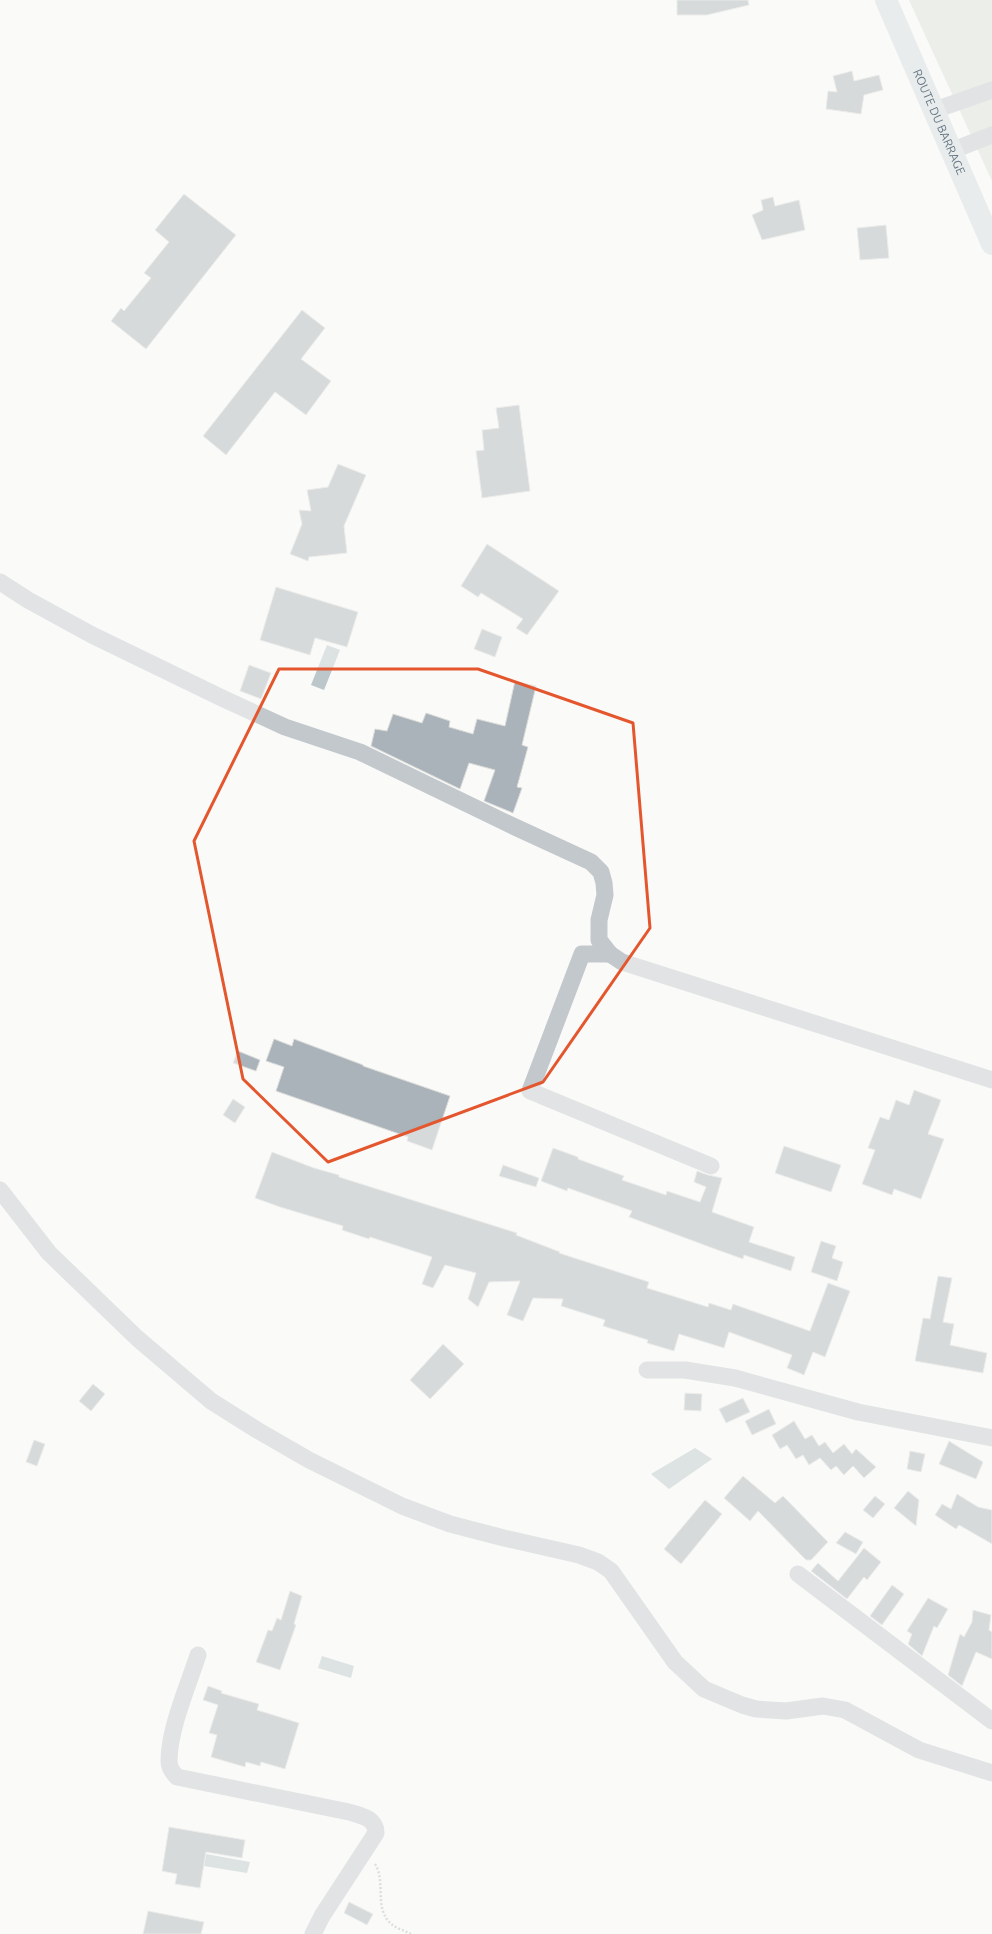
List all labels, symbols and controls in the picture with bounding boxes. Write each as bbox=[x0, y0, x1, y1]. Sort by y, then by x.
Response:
street label: ROUTE DU BARRAGE bbox=[911, 67, 968, 177]

